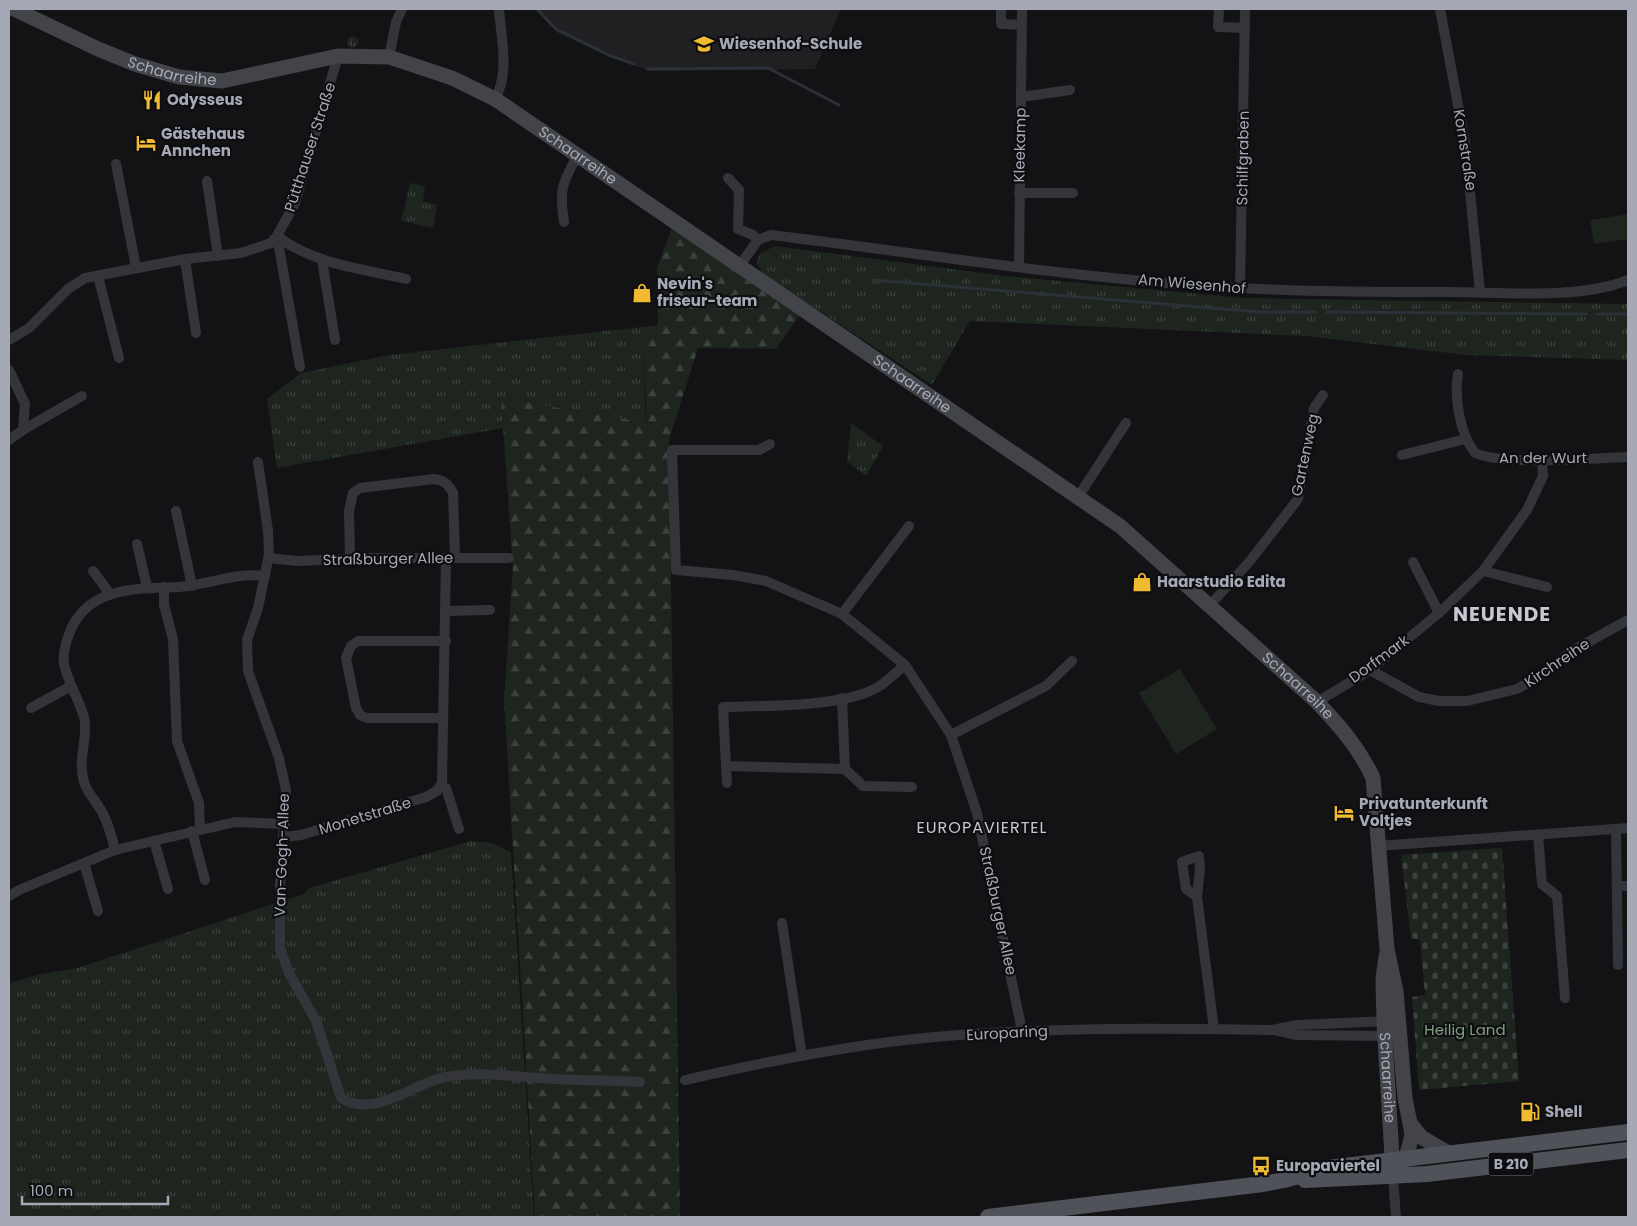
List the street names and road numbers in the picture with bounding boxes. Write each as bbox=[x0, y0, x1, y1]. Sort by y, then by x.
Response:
street label: Schaarreihe bbox=[124, 51, 217, 90]
street label: Pütthauser Straße bbox=[279, 80, 340, 214]
street label: Kleekamp bbox=[1008, 107, 1031, 183]
street label: Kornstraße bbox=[1449, 108, 1482, 192]
street label: Schilfgraben bbox=[1231, 110, 1254, 206]
street label: Schaarreihe bbox=[534, 121, 621, 189]
street label: Am Wiesenhof bbox=[1137, 268, 1247, 299]
street label: Schaarreihe bbox=[869, 349, 956, 418]
street label: Gartenweg bbox=[1286, 412, 1323, 498]
street label: An der Wurt bbox=[1499, 447, 1587, 468]
street label: Straßburger Allee bbox=[322, 547, 454, 570]
street label: Dorfmark bbox=[1344, 629, 1413, 688]
street label: Kirchreihe bbox=[1520, 633, 1593, 692]
street label: Schaarreihe bbox=[1258, 647, 1339, 724]
street label: Monetstraße bbox=[316, 792, 414, 840]
street label: Van-Gogh-Allee bbox=[269, 793, 294, 917]
street label: Straßburger Allee bbox=[975, 845, 1022, 977]
street label: Europaring bbox=[966, 1020, 1048, 1045]
street label: Schaarreihe bbox=[1375, 1032, 1401, 1124]
road number: B 210 bbox=[1488, 1152, 1534, 1176]

